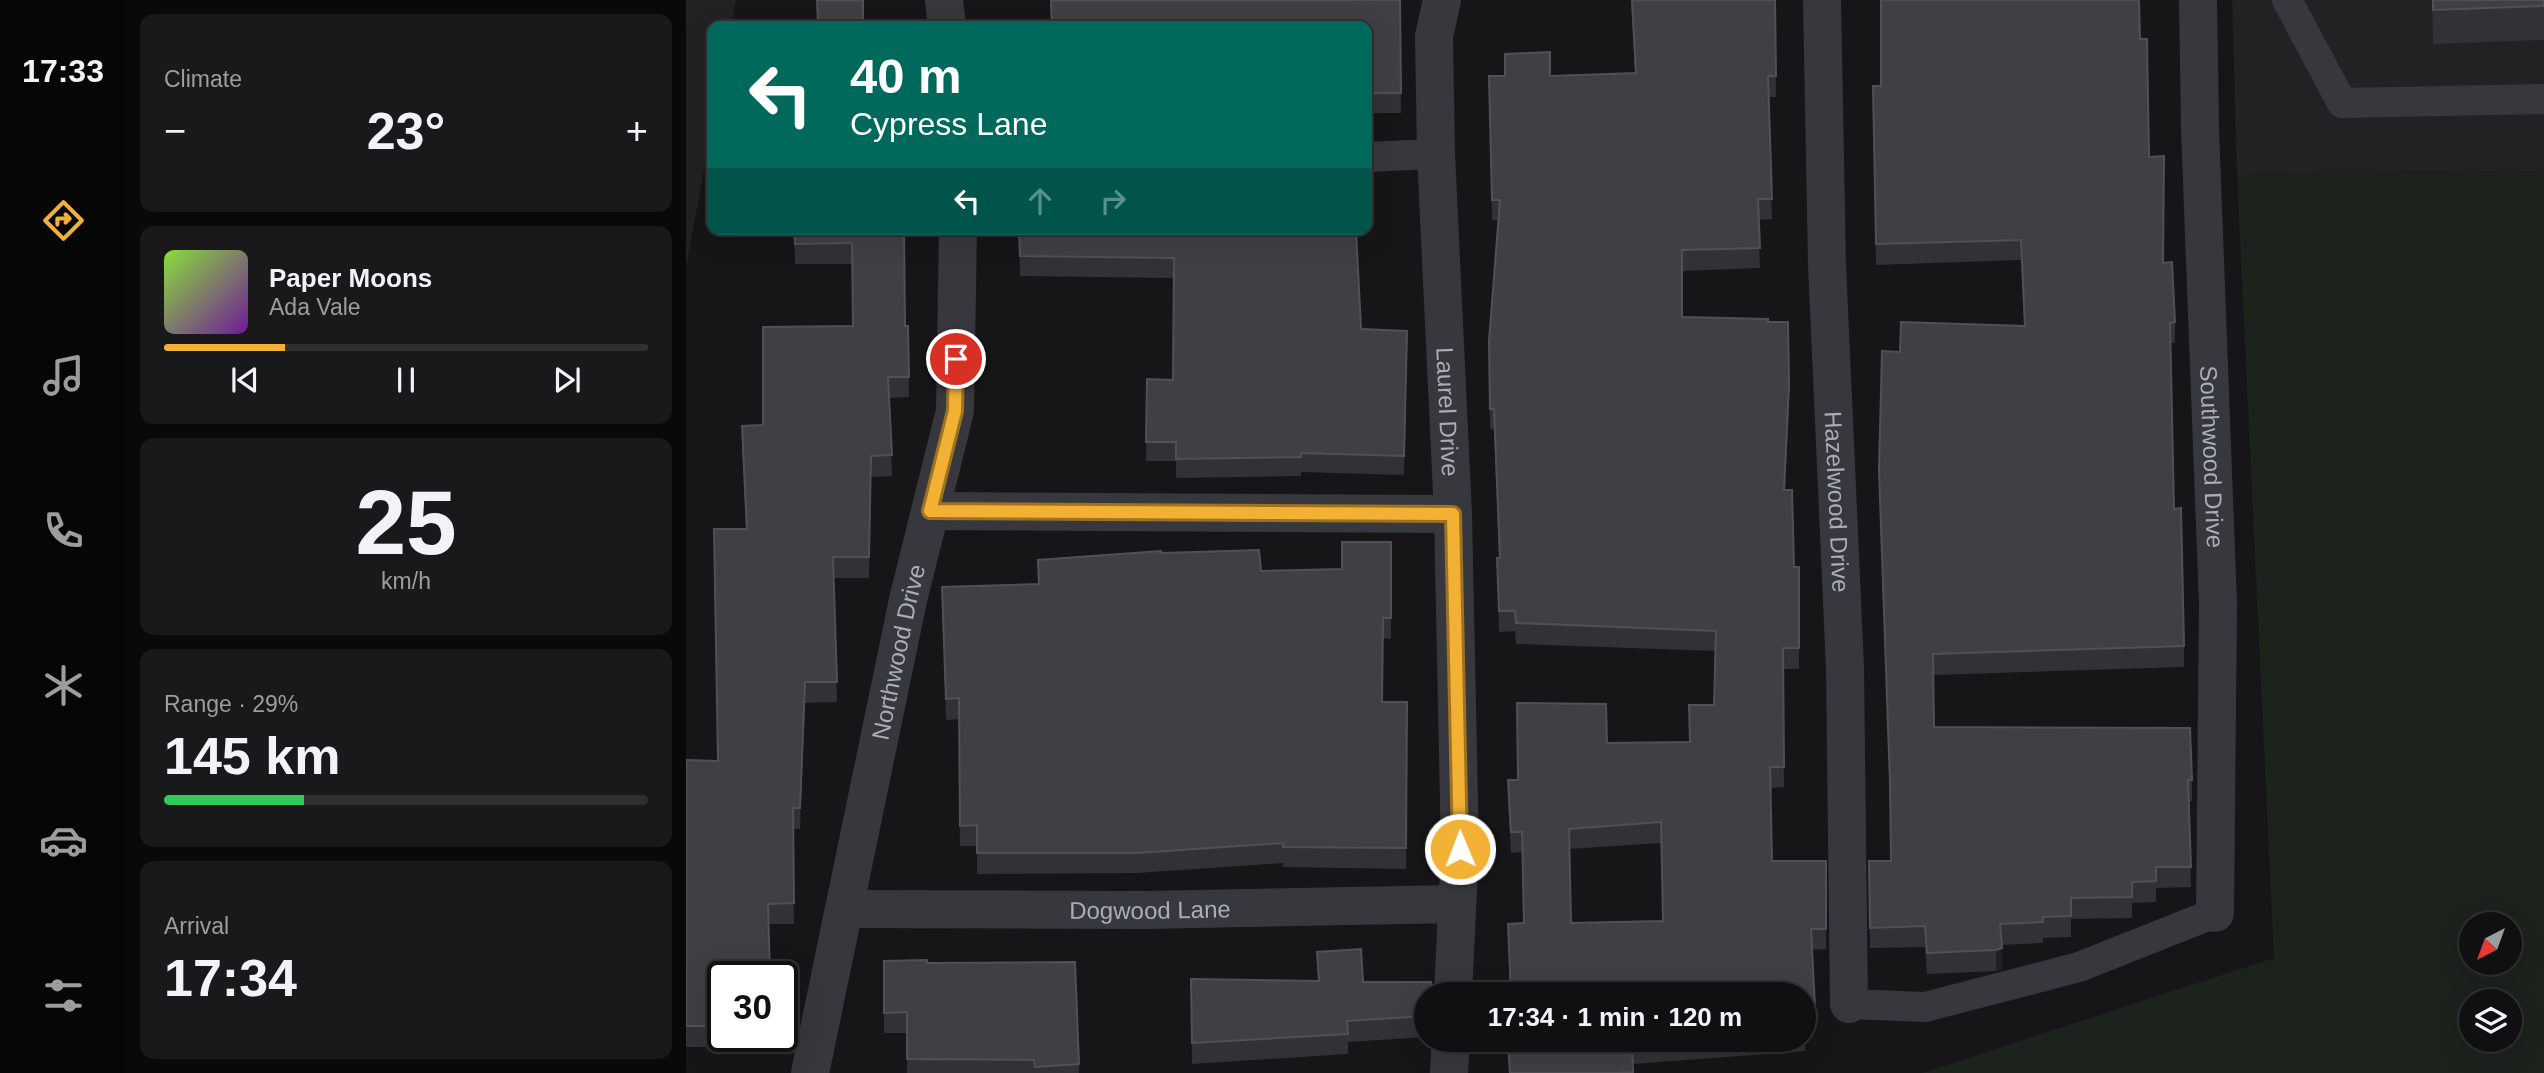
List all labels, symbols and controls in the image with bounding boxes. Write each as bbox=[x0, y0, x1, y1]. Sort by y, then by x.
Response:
icon: left bbox=[735, 49, 826, 140]
text: 40 m bbox=[850, 49, 962, 103]
text: 17:33 bbox=[22, 53, 104, 89]
text: Climate bbox=[164, 66, 242, 92]
text: 23° bbox=[367, 102, 445, 160]
text: Cypress Lane bbox=[850, 106, 1047, 142]
text: − bbox=[164, 110, 186, 152]
text: + bbox=[626, 110, 648, 152]
icon: left bbox=[948, 182, 986, 220]
icon: ahead bbox=[1021, 182, 1059, 220]
icon: right bbox=[1094, 182, 1132, 220]
icon: directions bbox=[39, 196, 88, 245]
text: Paper Moons bbox=[269, 263, 432, 293]
text: Ada Vale bbox=[269, 294, 361, 320]
pin bbox=[926, 329, 986, 389]
icon: arrive bbox=[937, 340, 975, 378]
street label: Laurel Drive bbox=[1432, 347, 1465, 477]
icon: music bbox=[39, 351, 88, 400]
icon: previous bbox=[226, 361, 264, 399]
icon: pause bbox=[387, 361, 425, 399]
icon: next bbox=[548, 361, 586, 399]
street label: Southwood Drive bbox=[2195, 365, 2229, 549]
street label: Hazelwood Drive bbox=[1820, 410, 1855, 593]
text: 25 bbox=[355, 472, 457, 573]
icon: phone bbox=[39, 506, 88, 555]
street label: Northwood Drive bbox=[866, 561, 930, 742]
text: km/h bbox=[381, 568, 431, 594]
icon: climate bbox=[39, 661, 88, 710]
text: Range · 29% bbox=[164, 691, 298, 717]
text: 145 km bbox=[164, 727, 340, 785]
position arrow bbox=[1423, 812, 1497, 886]
icon: car bbox=[39, 816, 88, 865]
street label: Dogwood Lane bbox=[1069, 895, 1231, 924]
north arrow bbox=[2459, 912, 2522, 975]
map controls bbox=[2459, 912, 2522, 1052]
text: Arrival bbox=[164, 913, 229, 939]
text: 17:34 bbox=[164, 949, 297, 1007]
speed limit sign: 30 bbox=[707, 961, 798, 1052]
icon: filters bbox=[39, 971, 88, 1020]
button: layers bbox=[2459, 989, 2522, 1052]
text: 17:34 · 1 min · 120 m bbox=[1488, 1002, 1742, 1032]

